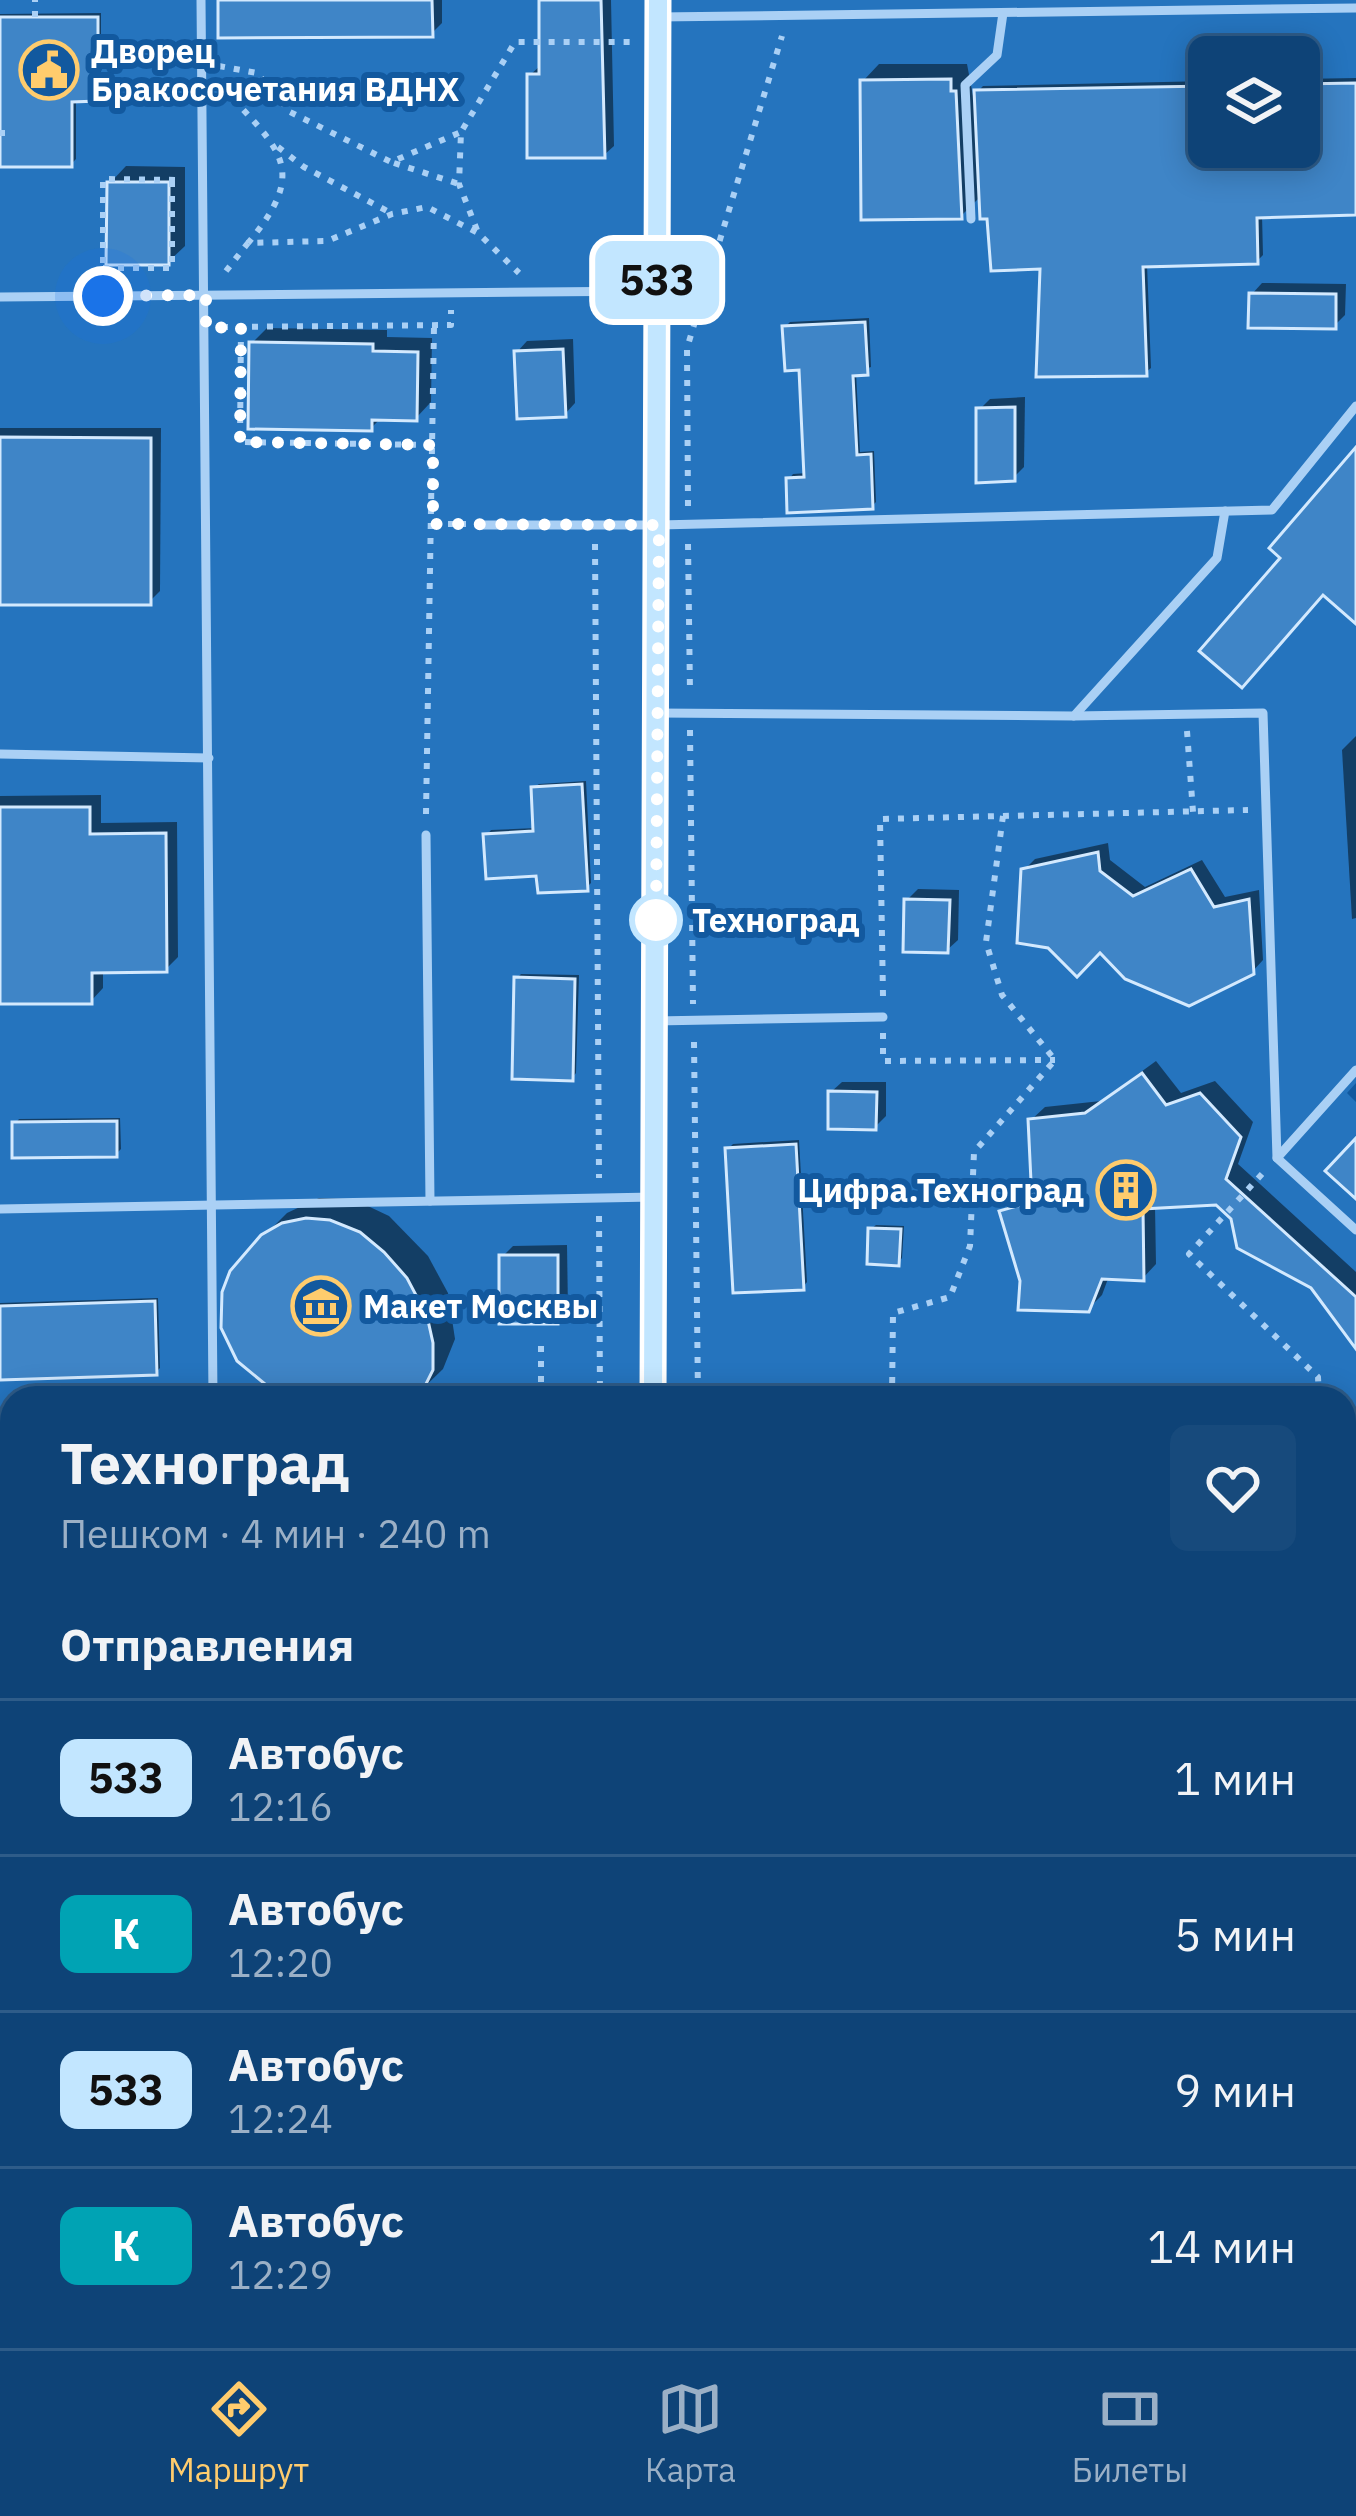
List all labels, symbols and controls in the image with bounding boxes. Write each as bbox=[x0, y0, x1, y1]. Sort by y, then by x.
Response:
place label: Дворец Бракосочетания ВДНХ bbox=[91, 29, 460, 110]
map controls bbox=[1188, 36, 1320, 168]
button: layers bbox=[1188, 36, 1320, 168]
public building icon: Дворец Бракосочетания ВДНХ bbox=[18, 39, 80, 101]
line badge: 533 bbox=[588, 241, 726, 319]
text: 533 bbox=[619, 252, 695, 307]
your location bbox=[73, 266, 133, 326]
marker: Техноград bbox=[631, 895, 681, 945]
place label: Техноград bbox=[692, 898, 860, 941]
building icon: Цифра.Техноград bbox=[1095, 1159, 1157, 1221]
place label: Цифра.Техноград bbox=[797, 1168, 1084, 1211]
museum icon: Макет Москвы bbox=[290, 1275, 352, 1337]
place label: Макет Москвы bbox=[363, 1284, 598, 1327]
button: heart bbox=[1170, 1425, 1296, 1551]
text: Техноград bbox=[60, 1426, 349, 1500]
text: Пешком · 4 мин · 240 m bbox=[60, 1508, 491, 1559]
text: Отправления bbox=[60, 1615, 354, 1673]
text: Автобус bbox=[228, 1723, 404, 1781]
text: 1 мин bbox=[1174, 1749, 1296, 1807]
text: 533 bbox=[88, 1750, 164, 1805]
text: 12:16 bbox=[228, 1781, 333, 1832]
text: Автобус bbox=[228, 1879, 404, 1937]
text: 5 мин bbox=[1174, 1905, 1296, 1963]
text: К bbox=[112, 1906, 140, 1961]
text: 12:20 bbox=[228, 1937, 333, 1988]
text: Автобус bbox=[228, 2035, 404, 2093]
text: 9 мин bbox=[1174, 2061, 1296, 2119]
text: 533 bbox=[88, 2062, 164, 2117]
text: 12:24 bbox=[228, 2093, 333, 2144]
text: Автобус bbox=[228, 2191, 404, 2249]
text: 14 мин bbox=[1147, 2217, 1296, 2275]
text: К bbox=[112, 2218, 140, 2273]
text: 12:29 bbox=[228, 2249, 333, 2300]
tab: Маршрут bbox=[168, 2376, 309, 2491]
tab: Карта bbox=[645, 2376, 736, 2491]
tab: Билеты bbox=[1072, 2376, 1188, 2491]

